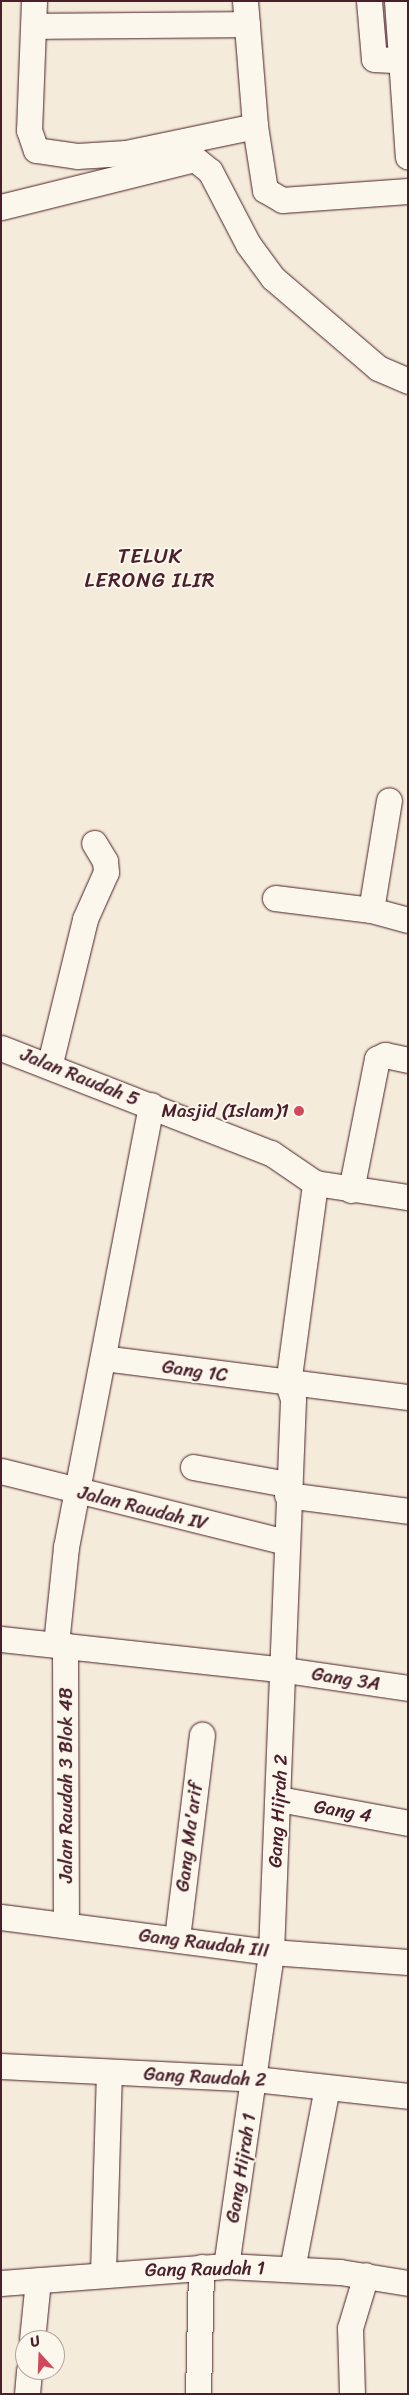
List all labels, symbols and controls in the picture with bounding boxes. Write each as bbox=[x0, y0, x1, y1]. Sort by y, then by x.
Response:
district label: TELUK LERONG ILIR bbox=[84, 543, 216, 593]
street label: Jalan Raudah 5 bbox=[17, 1043, 143, 1111]
place label: Masjid (Islam)1 bbox=[161, 1100, 289, 1122]
marker: Masjid (Islam)1 bbox=[293, 1105, 305, 1117]
street label: Gang 1C bbox=[161, 1355, 229, 1387]
street label: Jalan Raudah IV bbox=[76, 1481, 210, 1535]
street label: Gang 3A bbox=[310, 1662, 382, 1696]
street label: Jalan Raudah 3 Blok 4B bbox=[55, 1687, 77, 1883]
street label: Gang Hijrah 2 bbox=[264, 1753, 292, 1869]
street label: Gang Ma'arif bbox=[171, 1781, 207, 1893]
street label: Gang 4 bbox=[312, 1795, 374, 1827]
street label: Gang Raudah III bbox=[138, 1924, 270, 1962]
street label: Gang Raudah 2 bbox=[143, 2062, 267, 2092]
street label: Gang Hijrah 1 bbox=[221, 2111, 261, 2225]
street label: Gang Raudah 1 bbox=[145, 2257, 265, 2281]
text: U bbox=[26, 2328, 44, 2355]
north arrow bbox=[15, 2330, 65, 2380]

